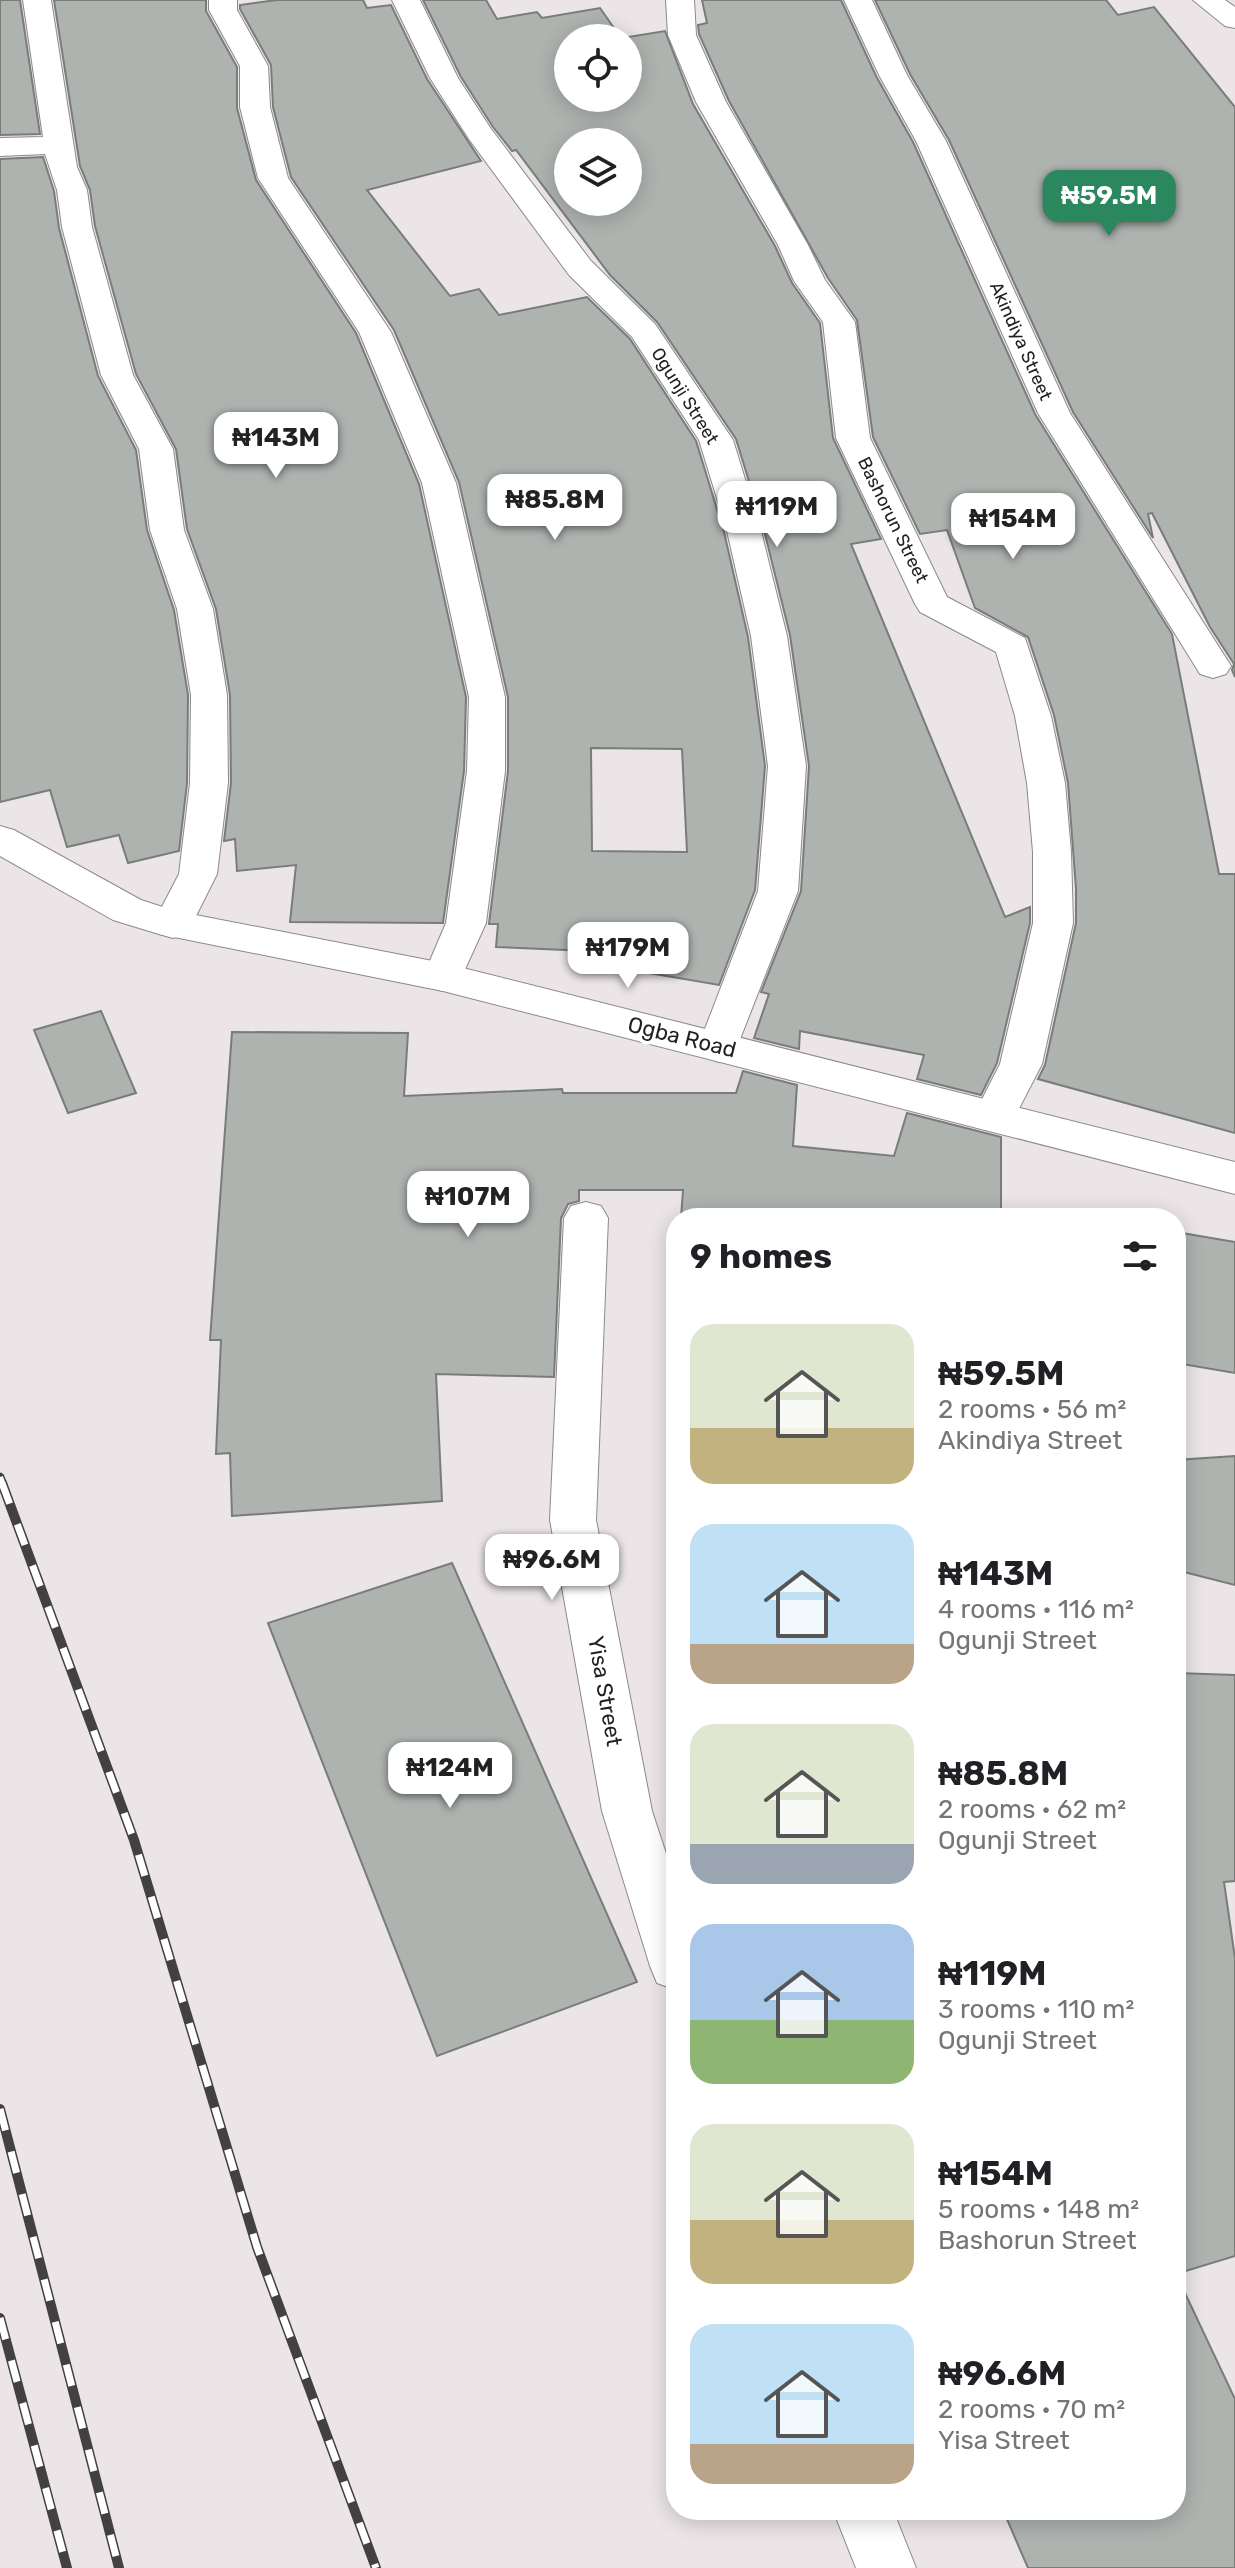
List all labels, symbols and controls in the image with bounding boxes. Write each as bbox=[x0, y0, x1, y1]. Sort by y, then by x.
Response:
map controls bbox=[554, 24, 642, 216]
button: locate bbox=[554, 24, 642, 112]
button: layers bbox=[554, 128, 642, 216]
pin: ₦59.5M bbox=[1044, 170, 1174, 238]
text: ₦59.5M bbox=[1061, 180, 1157, 211]
street label: Akindiya Street bbox=[985, 278, 1057, 404]
street label: Ogunji Street bbox=[647, 344, 723, 448]
pin: ₦143M bbox=[220, 412, 332, 480]
text: ₦143M bbox=[232, 422, 320, 453]
street label: Bashorun Street bbox=[853, 453, 933, 587]
pin: ₦85.8M bbox=[490, 474, 620, 542]
pin: ₦119M bbox=[721, 481, 833, 549]
text: ₦85.8M bbox=[505, 484, 605, 515]
text: ₦119M bbox=[736, 491, 818, 522]
pin: ₦154M bbox=[957, 493, 1069, 561]
text: ₦154M bbox=[969, 503, 1057, 534]
pin: ₦179M bbox=[572, 922, 684, 990]
text: ₦179M bbox=[586, 932, 670, 963]
street label: Ogba Road bbox=[625, 1010, 739, 1064]
pin: ₦107M bbox=[412, 1171, 524, 1239]
text: ₦107M bbox=[425, 1181, 511, 1212]
icon: filters bbox=[1118, 1234, 1162, 1278]
text: 9 homes bbox=[690, 1236, 832, 1277]
text: ₦59.5M bbox=[938, 1353, 1064, 1394]
icon: home bbox=[754, 1356, 850, 1452]
text: 2 rooms · 56 m² bbox=[938, 1394, 1126, 1425]
text: Akindiya Street bbox=[938, 1425, 1122, 1456]
pin: ₦96.6M bbox=[487, 1534, 617, 1602]
text: ₦96.6M bbox=[503, 1544, 601, 1575]
text: ₦143M bbox=[938, 1553, 1053, 1594]
icon: home bbox=[754, 1556, 850, 1652]
text: 4 rooms · 116 m² bbox=[938, 1594, 1134, 1625]
text: Ogunji Street bbox=[938, 1625, 1097, 1656]
street label: Yisa Street bbox=[582, 1634, 628, 1749]
pin: ₦124M bbox=[394, 1742, 506, 1810]
text: ₦124M bbox=[406, 1752, 494, 1783]
text: ₦85.8M bbox=[938, 1753, 1068, 1794]
icon: home bbox=[754, 1756, 850, 1852]
text: 2 rooms · 62 m² bbox=[938, 1794, 1126, 1825]
text: Ogunji Street bbox=[938, 1825, 1097, 1856]
text: ₦119M bbox=[938, 1953, 1046, 1994]
icon: home bbox=[754, 1956, 850, 2052]
text: 3 rooms · 110 m² bbox=[938, 1994, 1134, 2025]
text: Ogunji Street bbox=[938, 2025, 1097, 2056]
text: ₦154M bbox=[938, 2153, 1053, 2194]
icon: home bbox=[754, 2156, 850, 2252]
text: 5 rooms · 148 m² bbox=[938, 2194, 1139, 2225]
text: Bashorun Street bbox=[938, 2225, 1137, 2256]
text: ₦96.6M bbox=[938, 2353, 1066, 2394]
icon: home bbox=[754, 2356, 850, 2452]
text: 2 rooms · 70 m² bbox=[938, 2394, 1125, 2425]
text: Yisa Street bbox=[938, 2425, 1070, 2456]

